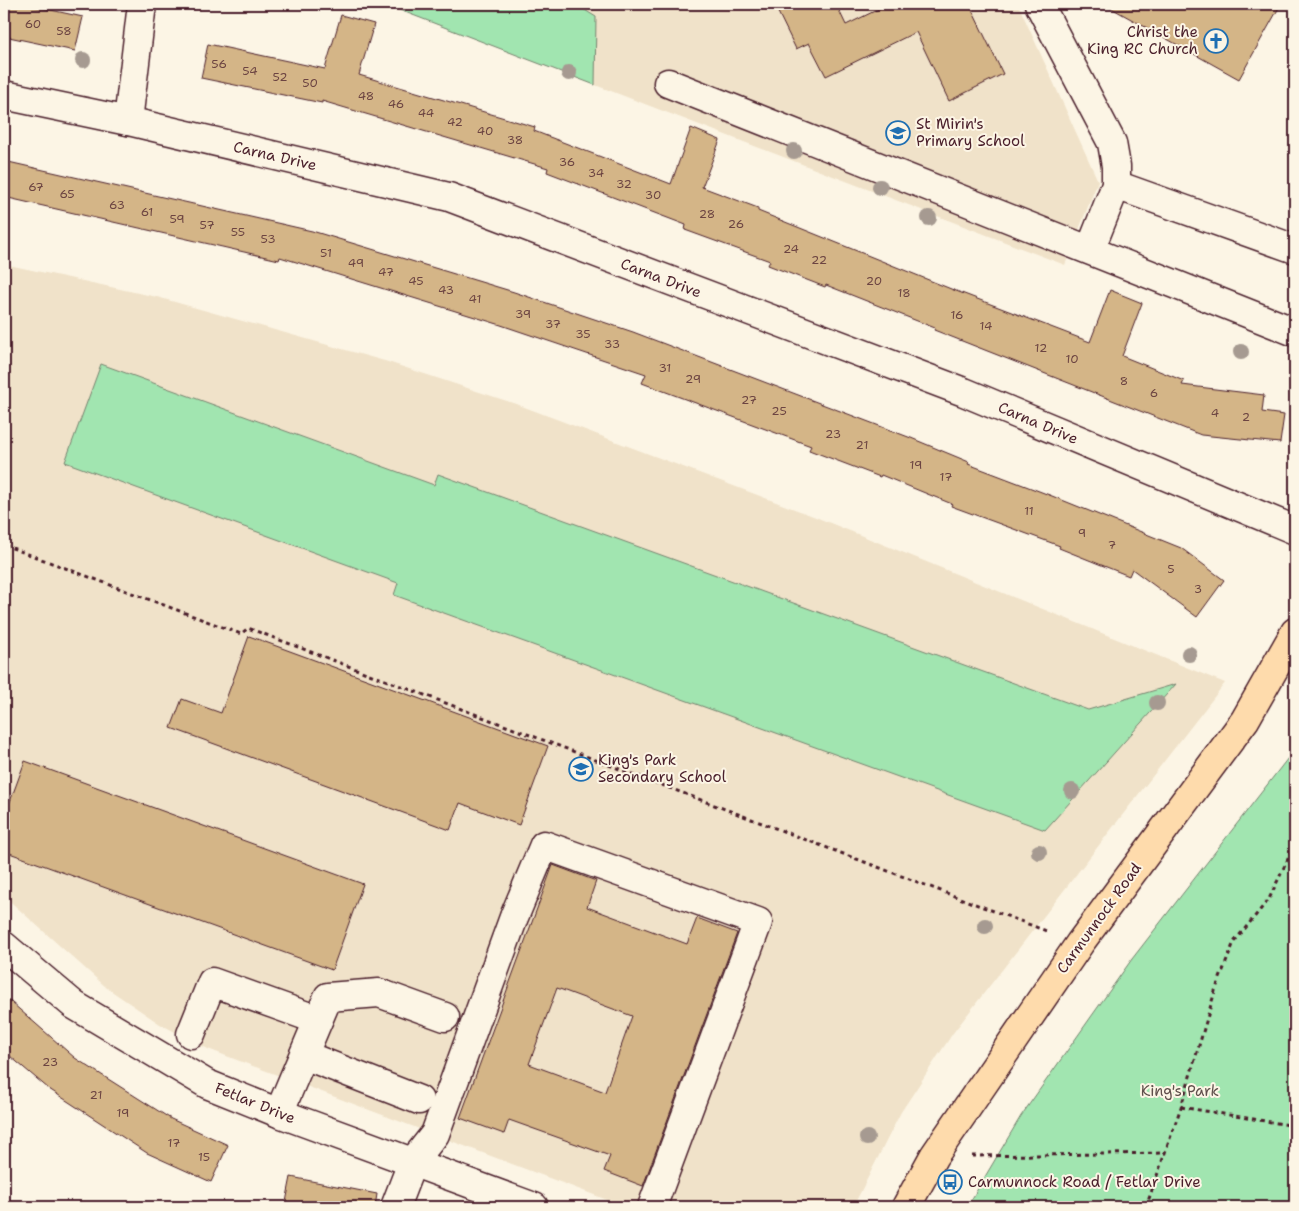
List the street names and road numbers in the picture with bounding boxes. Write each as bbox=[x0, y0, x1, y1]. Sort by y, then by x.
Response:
street label: Carna Drive bbox=[231, 137, 319, 175]
street label: Carna Drive bbox=[618, 253, 704, 303]
street label: Carna Drive bbox=[995, 397, 1081, 449]
street label: Carmunnock Road bbox=[1052, 858, 1146, 977]
street label: Fetlar Drive bbox=[212, 1078, 298, 1128]

